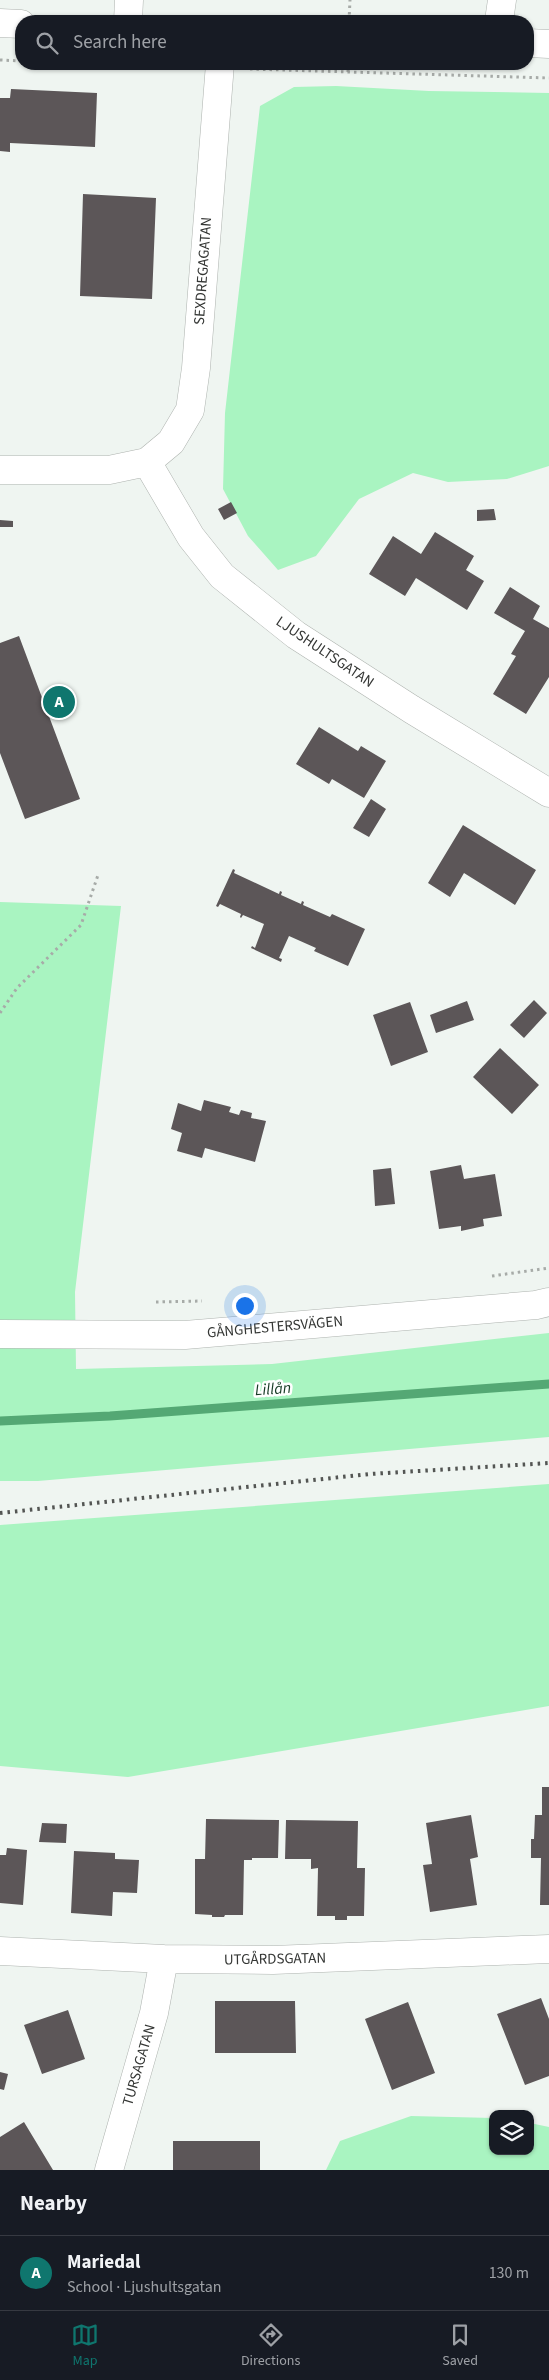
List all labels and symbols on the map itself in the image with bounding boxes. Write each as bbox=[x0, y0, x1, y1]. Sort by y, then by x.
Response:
street label: SEXDREGAGATAN bbox=[189, 216, 217, 326]
street label: LJUSHULTSGATAN bbox=[272, 611, 378, 693]
pin: A bbox=[43, 683, 75, 721]
your location bbox=[232, 1293, 258, 1319]
street label: GÅNGHESTERSVÄGEN bbox=[206, 1311, 344, 1343]
water label: Lillån bbox=[254, 1377, 292, 1401]
street label: UTGÅRDSGATAN bbox=[224, 1948, 326, 1970]
street label: TURSAGATAN bbox=[117, 2022, 161, 2108]

